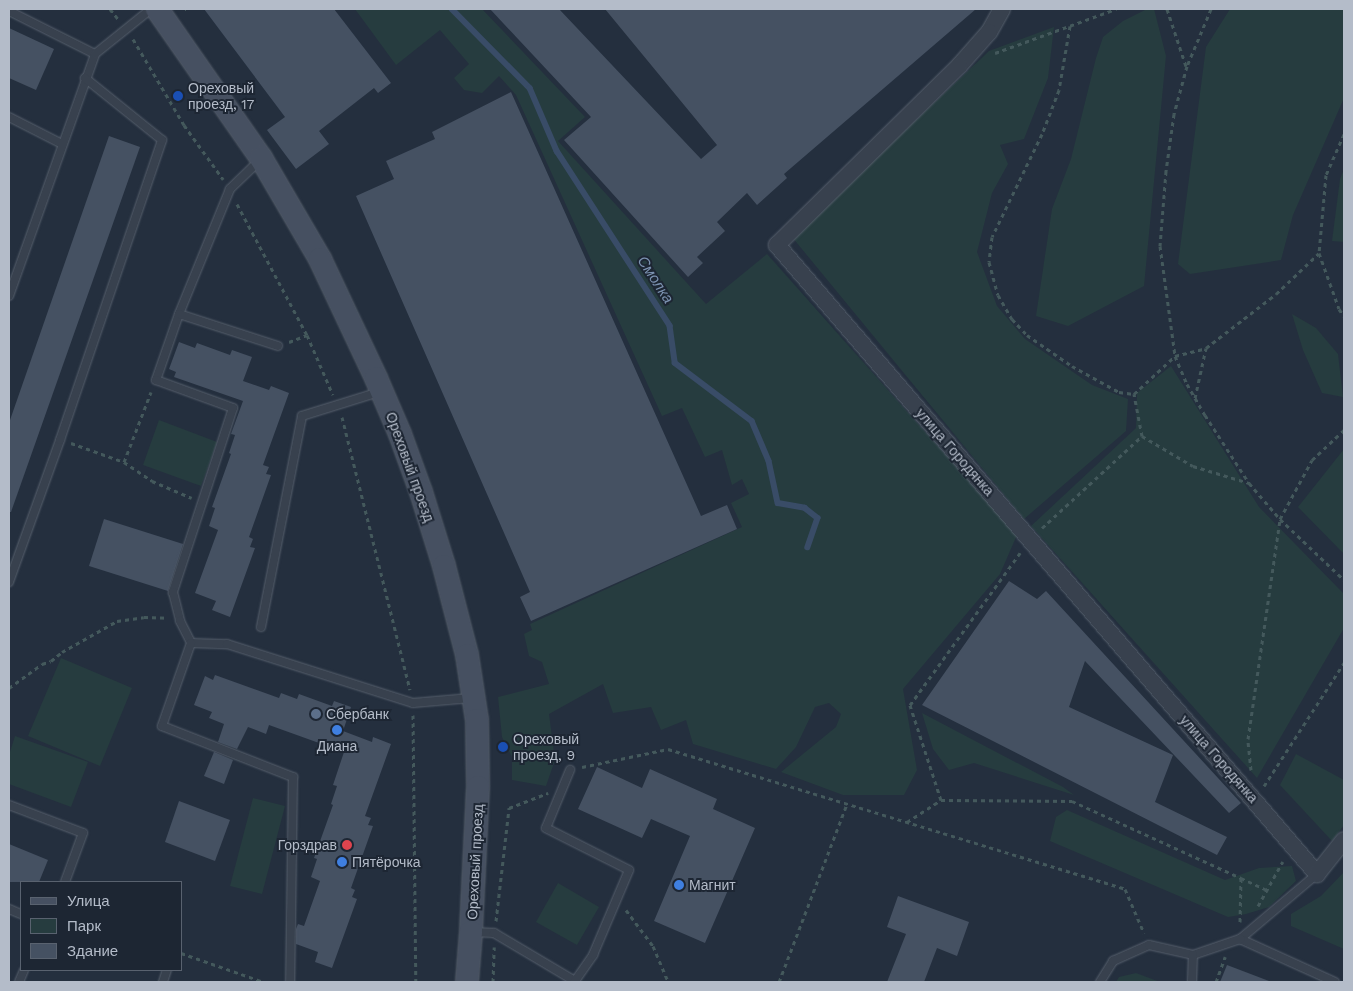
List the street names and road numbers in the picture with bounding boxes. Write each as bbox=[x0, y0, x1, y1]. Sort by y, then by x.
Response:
street label: улица Городянка bbox=[912, 405, 998, 499]
street label: Ореховый проезд bbox=[382, 410, 438, 524]
street label: улица Городянка bbox=[1176, 712, 1262, 806]
street label: Ореховый проезд bbox=[464, 804, 486, 920]

